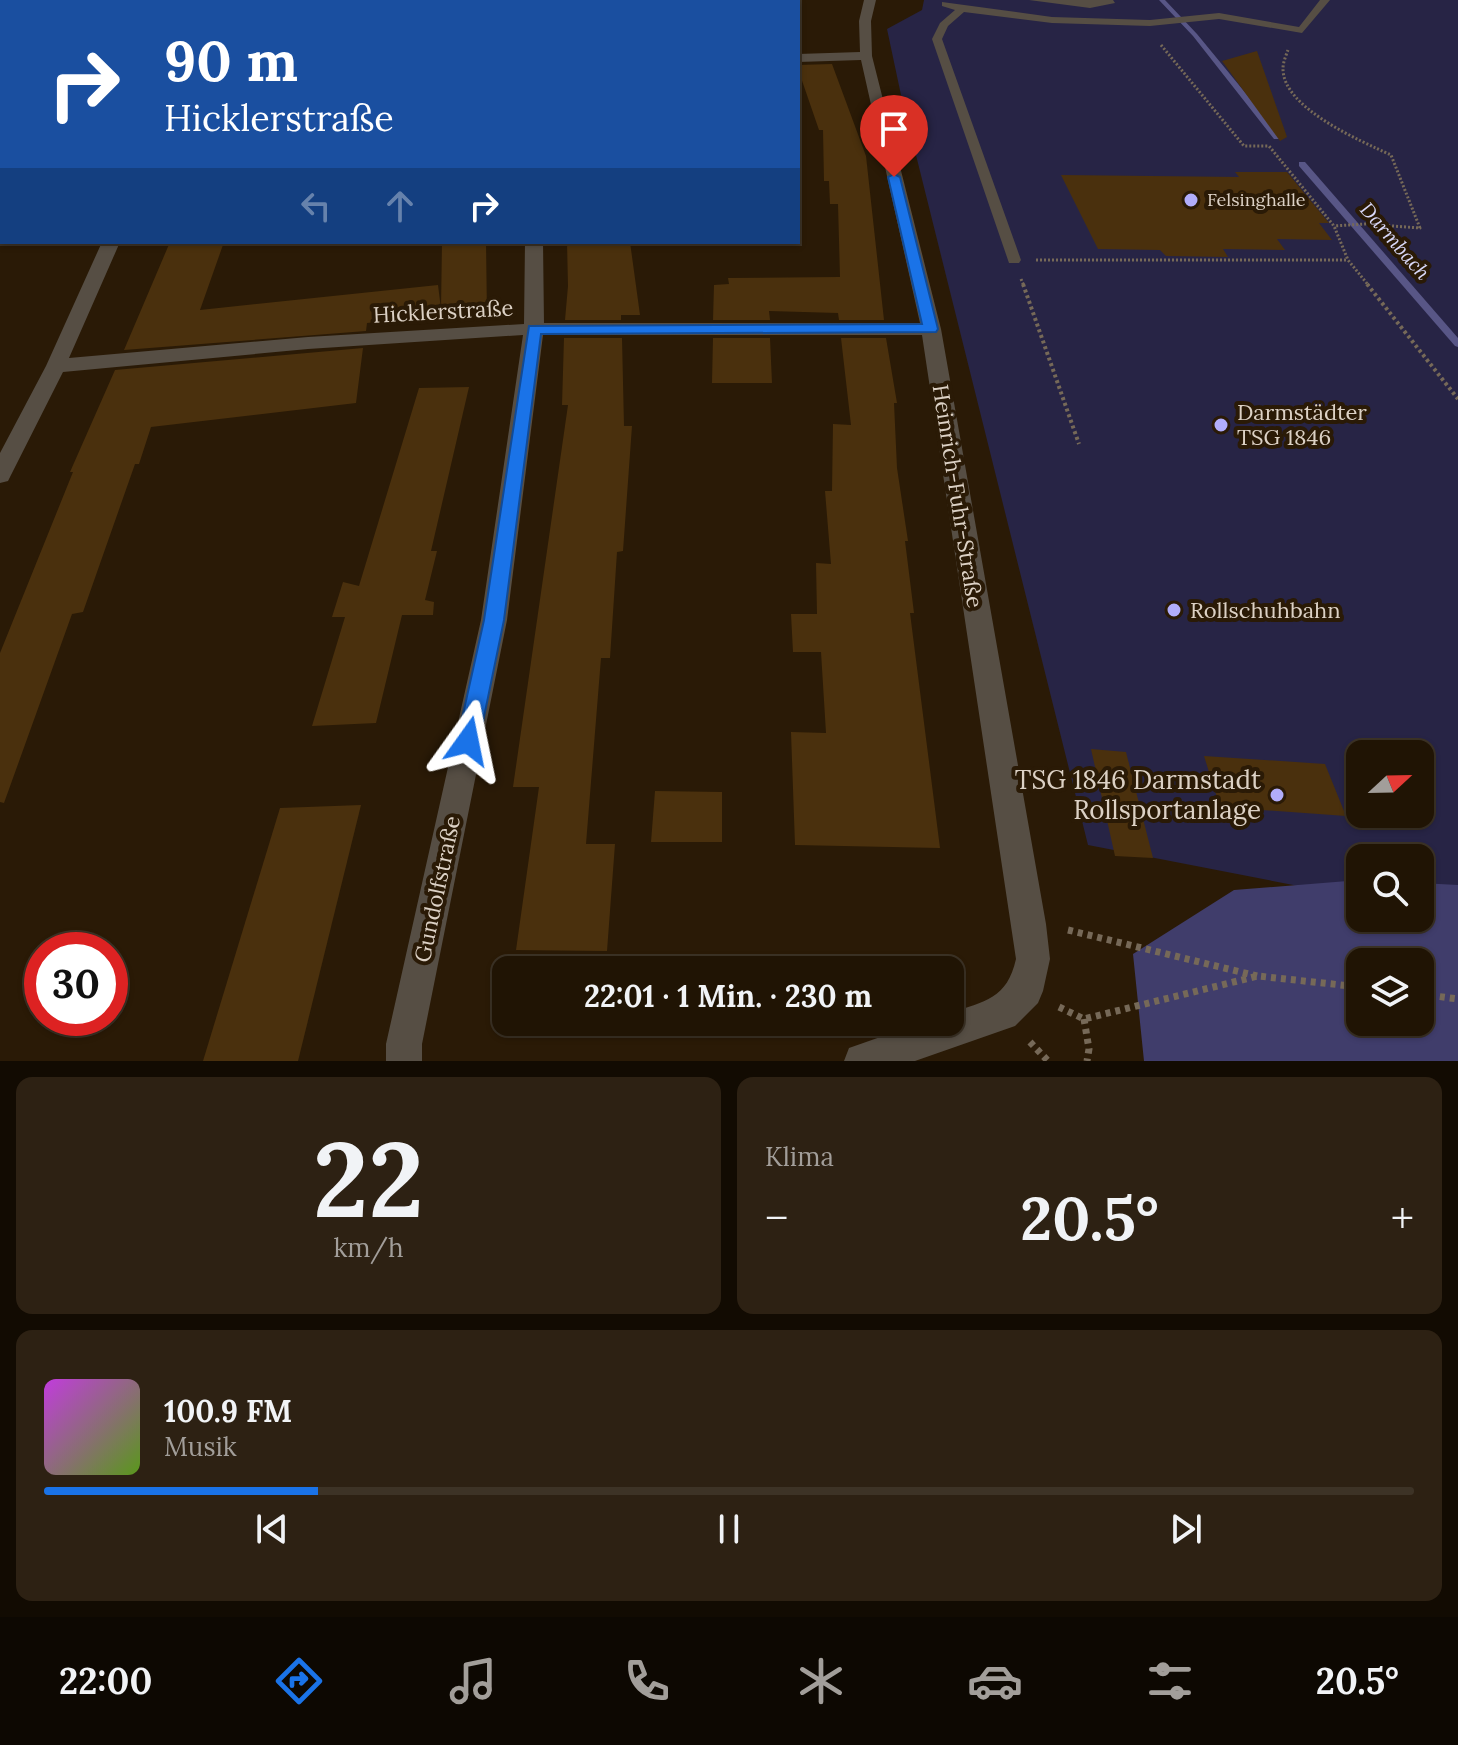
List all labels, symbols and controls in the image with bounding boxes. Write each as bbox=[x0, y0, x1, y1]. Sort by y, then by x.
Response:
text: 90 m bbox=[164, 25, 298, 96]
icon: right bbox=[32, 32, 136, 136]
text: Hicklerstraße bbox=[164, 95, 394, 141]
pin bbox=[860, 95, 928, 177]
icon: arrive bbox=[872, 107, 916, 151]
icon: left bbox=[294, 184, 338, 228]
icon: ahead bbox=[378, 184, 422, 228]
icon: right bbox=[462, 184, 506, 228]
place label: Felsinghalle bbox=[1207, 188, 1306, 211]
marker: Felsinghalle bbox=[1182, 191, 1200, 209]
water label: Darmbach bbox=[1355, 197, 1436, 285]
street label: Hicklerstraße bbox=[372, 293, 514, 329]
street label: Heinrich-Fuhr-Straße bbox=[927, 382, 989, 610]
place label: Darmstädter TSG 1846 bbox=[1237, 398, 1367, 451]
marker: Darmstädter TSG 1846 bbox=[1212, 416, 1230, 434]
place label: Rollschuhbahn bbox=[1190, 596, 1341, 624]
marker: Rollschuhbahn bbox=[1165, 601, 1183, 619]
position arrow bbox=[426, 699, 510, 783]
north arrow bbox=[1346, 740, 1434, 828]
map controls bbox=[1346, 740, 1434, 1036]
place label: TSG 1846 Darmstadt Rollsportanlage bbox=[1015, 763, 1261, 826]
marker: TSG 1846 Darmstadt Rollsportanlage bbox=[1268, 786, 1286, 804]
street label: Gundolfstraße bbox=[408, 813, 466, 965]
button: search bbox=[1346, 844, 1434, 932]
speed limit sign: 30 bbox=[24, 932, 128, 1036]
button: layers bbox=[1346, 948, 1434, 1036]
text: 22:01 · 1 Min. · 230 m bbox=[584, 977, 872, 1015]
text: 22 bbox=[313, 1112, 424, 1245]
text: Klima bbox=[765, 1140, 834, 1173]
text: 20.5° bbox=[1020, 1180, 1159, 1256]
text: − bbox=[765, 1190, 788, 1246]
text: + bbox=[1391, 1190, 1414, 1246]
text: km/h bbox=[333, 1231, 404, 1264]
text: 100.9 FM bbox=[164, 1392, 292, 1430]
text: Musik bbox=[164, 1430, 237, 1463]
icon: previous bbox=[250, 1507, 294, 1551]
icon: pause bbox=[707, 1507, 751, 1551]
icon: next bbox=[1164, 1507, 1208, 1551]
icon: directions bbox=[271, 1653, 327, 1709]
icon: music bbox=[445, 1653, 501, 1709]
icon: phone bbox=[619, 1653, 675, 1709]
icon: climate bbox=[793, 1653, 849, 1709]
icon: car bbox=[967, 1653, 1023, 1709]
icon: filters bbox=[1142, 1653, 1198, 1709]
text: 22:00 bbox=[59, 1658, 152, 1704]
text: 20.5° bbox=[1316, 1658, 1399, 1704]

